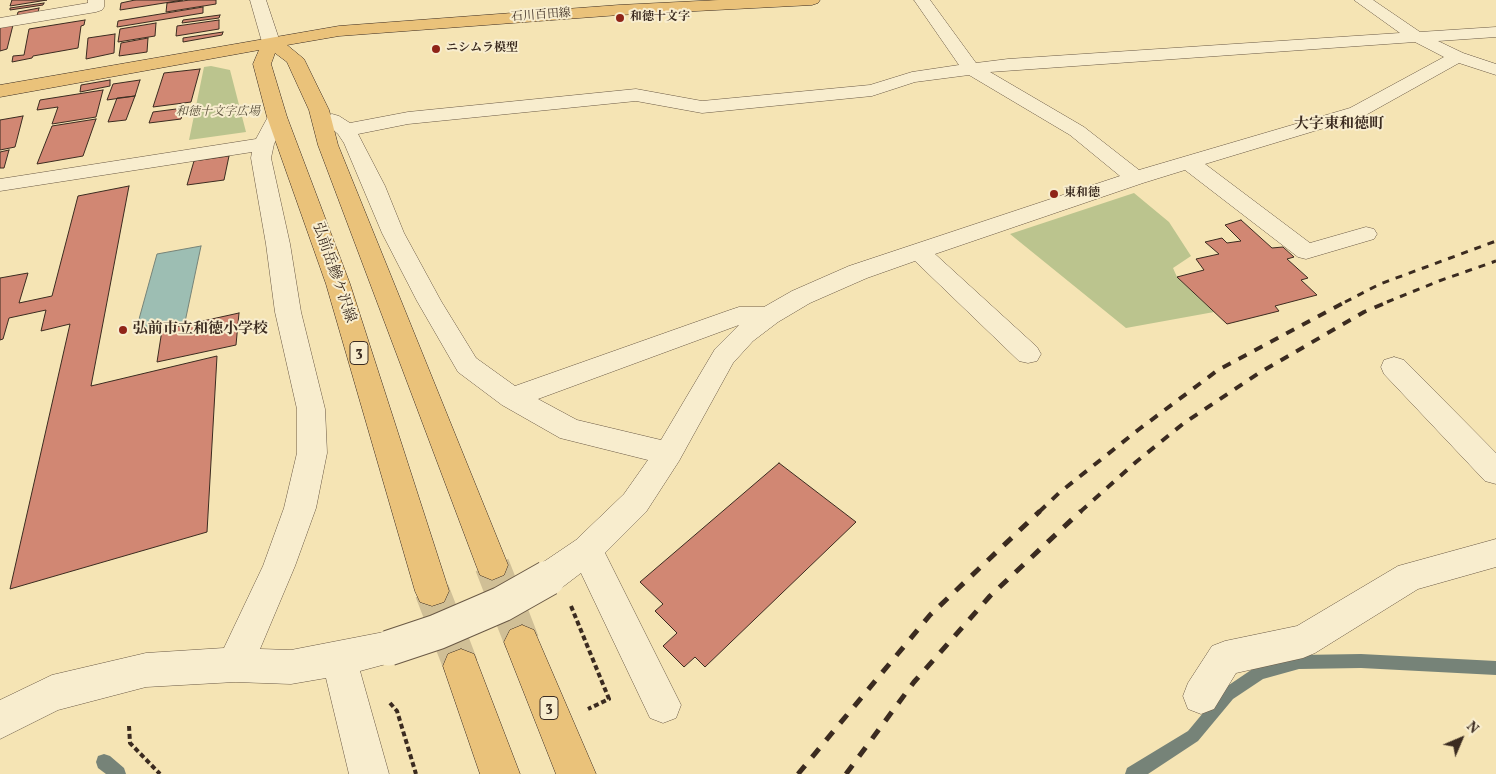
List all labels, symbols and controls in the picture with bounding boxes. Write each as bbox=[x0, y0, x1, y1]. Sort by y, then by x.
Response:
street label: 石川百田線 bbox=[511, 7, 571, 25]
place label: 和徳十文字 bbox=[630, 11, 690, 25]
marker: 和徳十文字 bbox=[614, 12, 626, 24]
place label: ニシムラ模型 bbox=[446, 42, 518, 56]
marker: ニシムラ模型 bbox=[430, 43, 442, 55]
park label: 和徳十文字広場 bbox=[176, 106, 260, 120]
district label: 大字東和徳町 bbox=[1294, 116, 1384, 134]
place label: 東和徳 bbox=[1064, 187, 1100, 201]
marker: 東和徳 bbox=[1048, 188, 1060, 200]
street label: 弘前岳鰺ケ沢線 bbox=[307, 220, 359, 326]
place label: 弘前市立和徳小学校 bbox=[133, 321, 268, 339]
marker: 弘前市立和徳小学校 bbox=[117, 324, 129, 336]
road number: 3 bbox=[350, 342, 368, 364]
road number: 3 bbox=[540, 696, 558, 720]
north arrow bbox=[1436, 714, 1486, 764]
text: N bbox=[1462, 718, 1482, 738]

